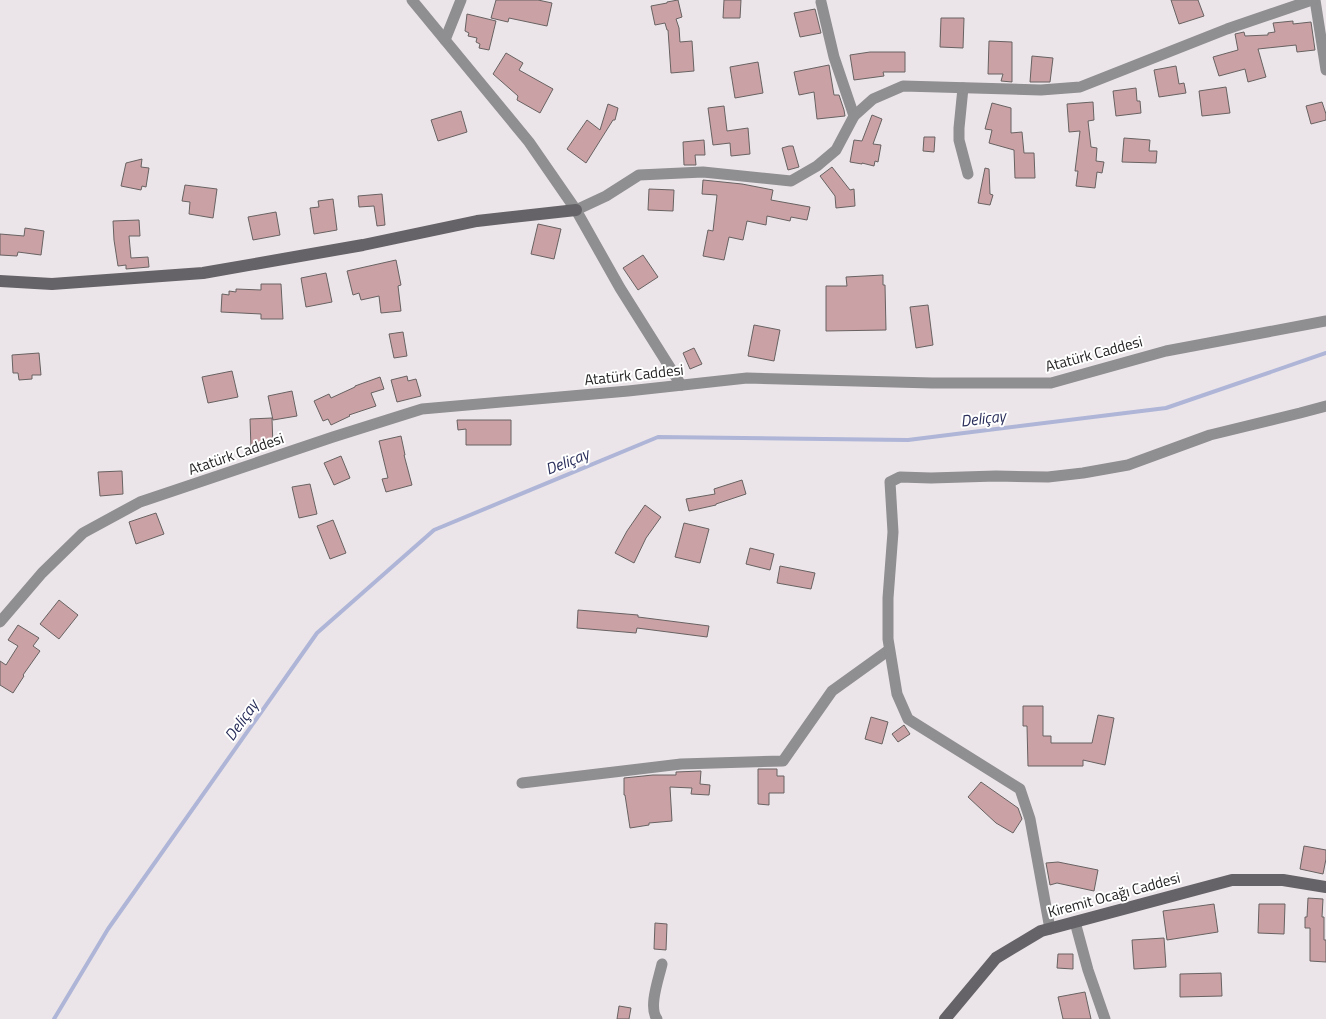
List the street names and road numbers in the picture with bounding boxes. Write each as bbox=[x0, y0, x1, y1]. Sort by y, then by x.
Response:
street label: Atatürk Caddesi bbox=[1043, 329, 1145, 378]
street label: Atatürk Caddesi bbox=[583, 358, 685, 391]
street label: Atatürk Caddesi bbox=[185, 426, 287, 481]
street label: Kiremit Ocağı Caddesi bbox=[1045, 866, 1183, 923]

